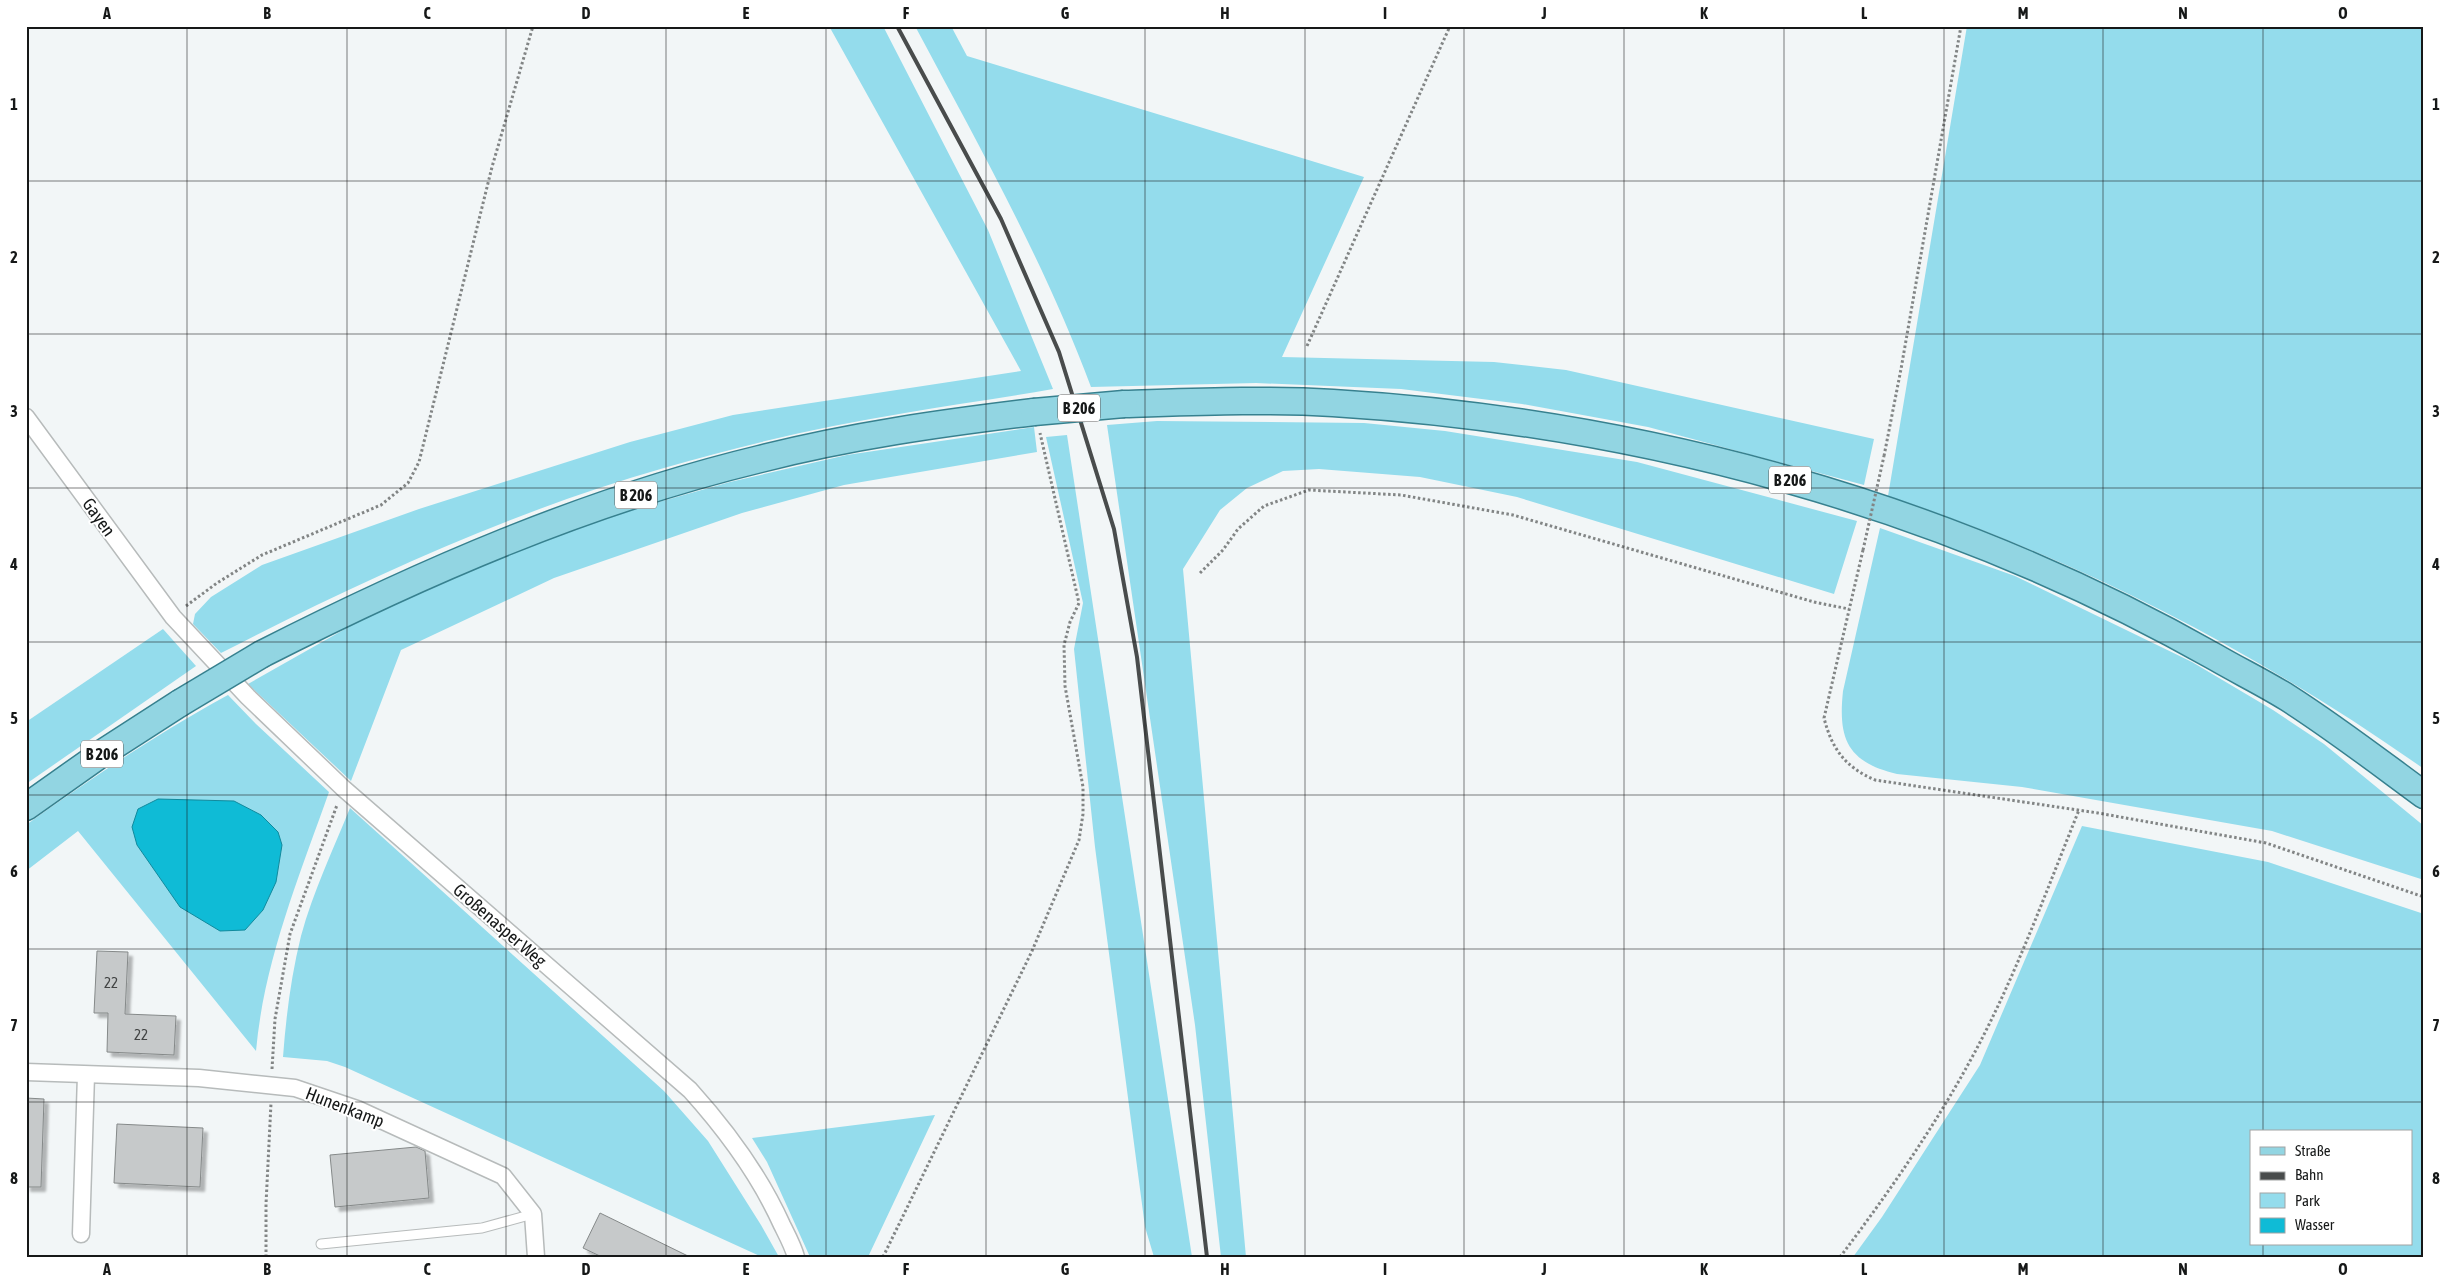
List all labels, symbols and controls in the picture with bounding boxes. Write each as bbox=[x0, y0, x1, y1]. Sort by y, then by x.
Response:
text: A bbox=[102, 4, 111, 22]
text: B bbox=[263, 4, 271, 22]
text: C bbox=[423, 4, 431, 22]
text: D bbox=[582, 4, 591, 22]
text: E bbox=[743, 4, 750, 22]
text: F bbox=[903, 4, 910, 22]
text: G bbox=[1061, 4, 1070, 22]
text: H bbox=[1220, 4, 1230, 22]
text: I bbox=[1383, 4, 1387, 22]
text: J bbox=[1540, 4, 1547, 22]
text: K bbox=[1700, 4, 1708, 22]
text: L bbox=[1861, 4, 1868, 22]
text: M bbox=[2018, 4, 2028, 22]
text: N bbox=[2178, 4, 2188, 22]
text: O bbox=[2338, 4, 2348, 22]
text: 1 bbox=[10, 95, 18, 113]
text: 1 bbox=[2432, 95, 2440, 113]
text: 2 bbox=[10, 248, 18, 266]
text: 2 bbox=[2432, 248, 2440, 266]
road number: B 206 bbox=[1058, 394, 1100, 422]
text: 3 bbox=[10, 402, 18, 420]
text: 3 bbox=[2432, 402, 2440, 420]
road number: B 206 bbox=[1769, 466, 1811, 494]
road number: B 206 bbox=[615, 482, 657, 508]
street label: Gayen bbox=[78, 494, 120, 540]
text: 4 bbox=[9, 555, 18, 573]
text: 4 bbox=[2431, 555, 2440, 573]
text: 5 bbox=[10, 709, 18, 727]
text: 5 bbox=[2432, 709, 2440, 727]
road number: B 206 bbox=[81, 741, 123, 768]
text: 6 bbox=[10, 862, 18, 880]
text: 6 bbox=[2432, 862, 2440, 880]
street label: Großenasper Weg bbox=[449, 879, 551, 971]
house number: 22 bbox=[104, 974, 118, 991]
text: 7 bbox=[10, 1016, 18, 1034]
text: 7 bbox=[2432, 1016, 2440, 1034]
house number: 22 bbox=[134, 1026, 148, 1043]
street label: Hunenkamp bbox=[303, 1082, 387, 1132]
legend bbox=[2250, 1130, 2412, 1246]
text: Straße bbox=[2295, 1142, 2331, 1159]
text: Bahn bbox=[2295, 1166, 2324, 1183]
text: 8 bbox=[10, 1169, 18, 1187]
text: 8 bbox=[2432, 1169, 2440, 1187]
text: Park bbox=[2295, 1192, 2320, 1209]
text: Wasser bbox=[2295, 1216, 2335, 1233]
text: A bbox=[102, 1260, 111, 1278]
text: B bbox=[263, 1260, 271, 1278]
text: C bbox=[423, 1260, 431, 1278]
text: D bbox=[582, 1260, 591, 1278]
text: E bbox=[743, 1260, 750, 1278]
text: F bbox=[903, 1260, 910, 1278]
text: G bbox=[1061, 1260, 1070, 1278]
text: H bbox=[1220, 1260, 1230, 1278]
text: I bbox=[1383, 1260, 1387, 1278]
text: J bbox=[1540, 1260, 1547, 1278]
text: K bbox=[1700, 1260, 1708, 1278]
text: L bbox=[1861, 1260, 1868, 1278]
text: M bbox=[2018, 1260, 2028, 1278]
text: N bbox=[2178, 1260, 2188, 1278]
text: O bbox=[2338, 1260, 2348, 1278]

